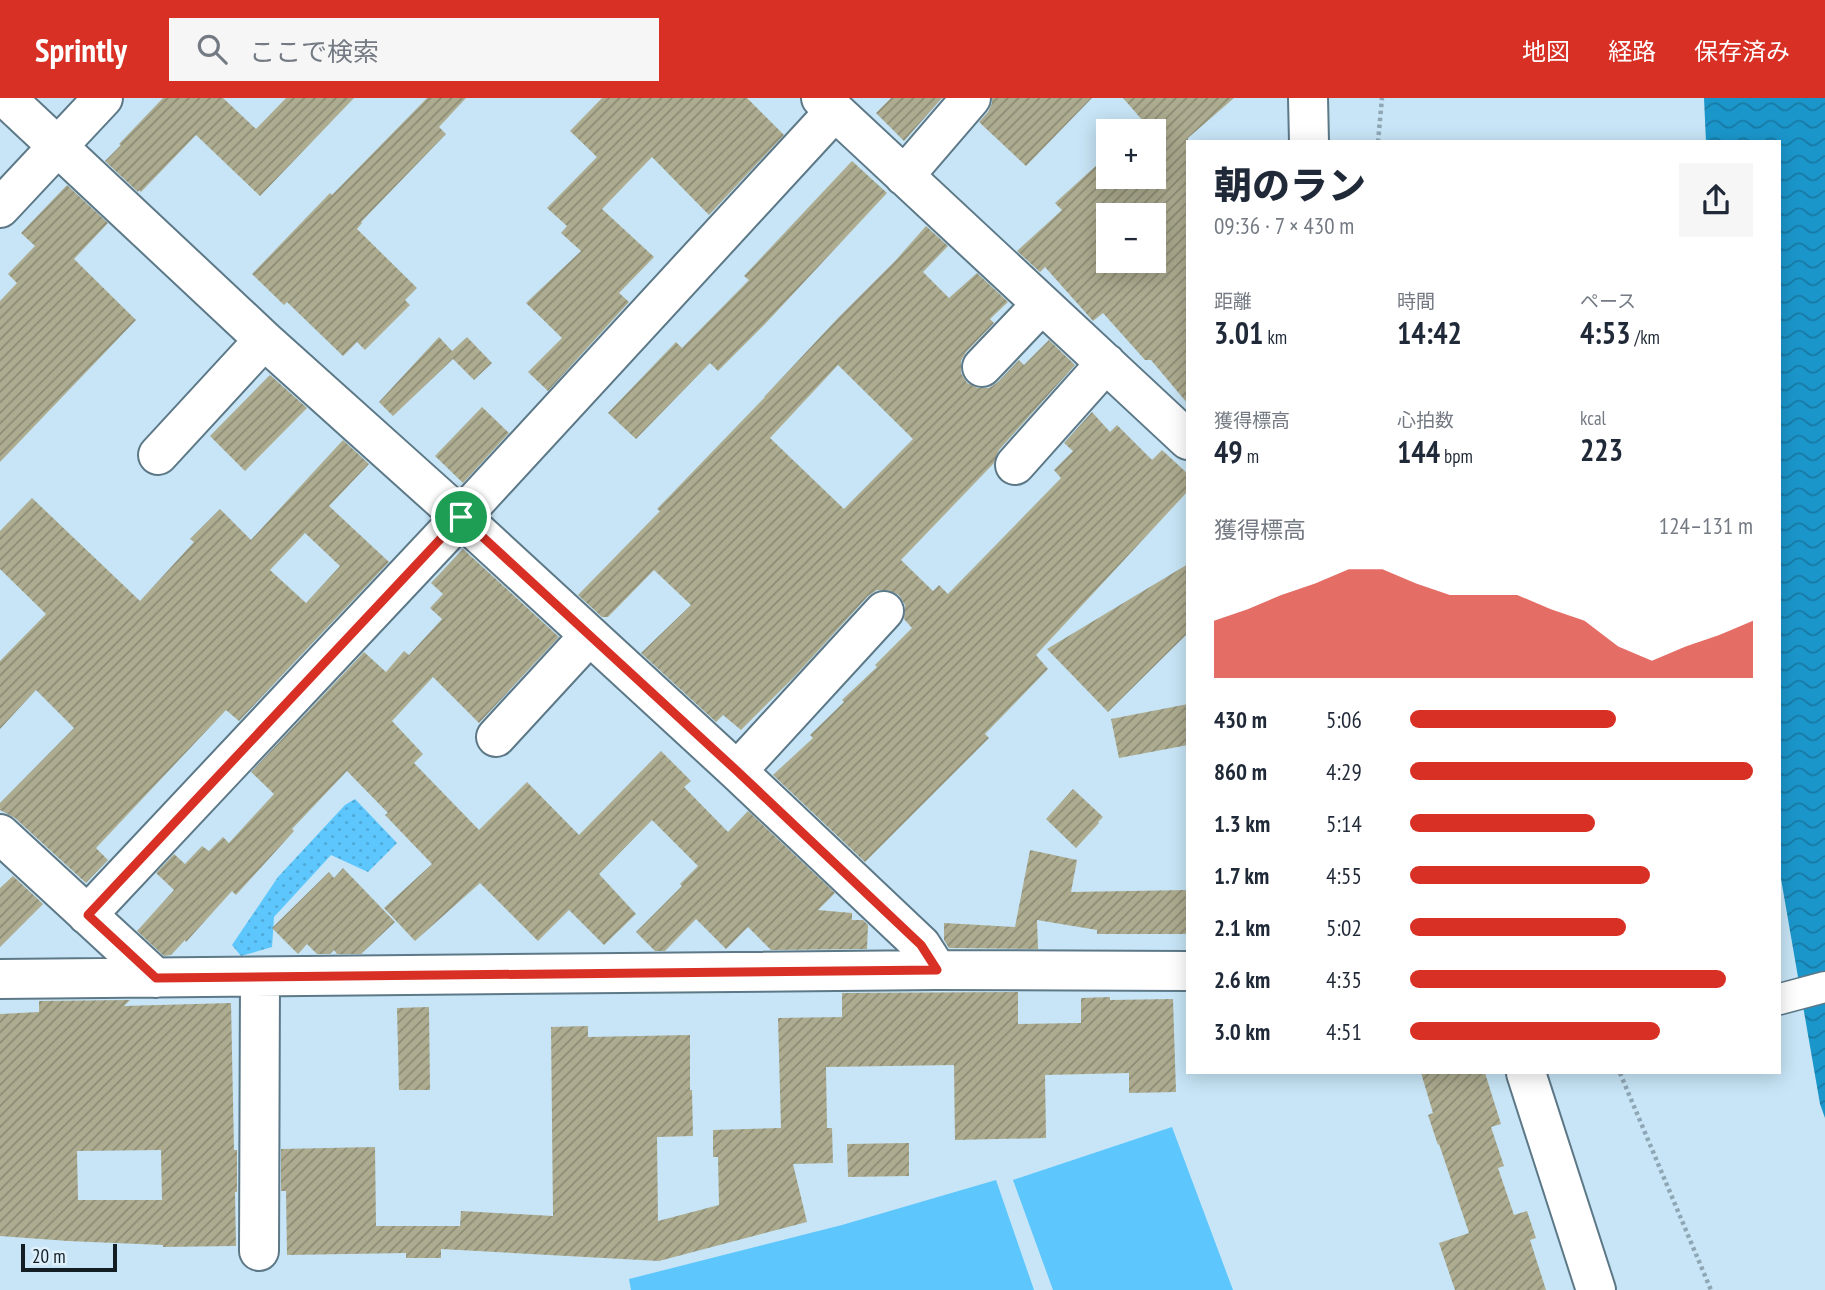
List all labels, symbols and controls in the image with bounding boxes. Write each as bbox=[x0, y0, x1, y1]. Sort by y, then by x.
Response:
search box bbox=[169, 18, 659, 81]
text: Sprintly bbox=[35, 28, 127, 71]
icon: search bbox=[193, 30, 231, 68]
text: ここで検索 bbox=[249, 35, 379, 68]
text: 地図 bbox=[1522, 36, 1570, 67]
text: 経路 bbox=[1608, 36, 1656, 67]
text: 保存済み bbox=[1694, 36, 1790, 67]
map controls bbox=[1096, 119, 1166, 273]
button: + bbox=[1096, 119, 1166, 189]
text: 朝のラン bbox=[1214, 160, 1366, 209]
button: share bbox=[1679, 163, 1753, 237]
button: − bbox=[1096, 203, 1166, 273]
text: 09:36 · 7 × 430 m bbox=[1214, 211, 1354, 240]
text: 距離 bbox=[1214, 289, 1252, 313]
text: 時間 bbox=[1397, 289, 1435, 313]
text: ペース bbox=[1580, 289, 1636, 313]
text: 3.01 bbox=[1214, 313, 1263, 352]
text: 14:42 bbox=[1397, 313, 1462, 352]
text: 4:53 bbox=[1580, 313, 1631, 352]
text: km bbox=[1263, 325, 1287, 349]
text: /km bbox=[1631, 325, 1660, 349]
text: kcal bbox=[1580, 406, 1606, 430]
text: 獲得標高 bbox=[1214, 408, 1290, 432]
text: 心拍数 bbox=[1397, 408, 1454, 432]
text: 223 bbox=[1580, 430, 1623, 469]
text: 49 bbox=[1214, 432, 1243, 471]
text: 144 bbox=[1397, 432, 1440, 471]
text: m bbox=[1243, 444, 1259, 468]
text: bpm bbox=[1440, 444, 1473, 468]
pin bbox=[431, 487, 491, 547]
icon: arrive bbox=[442, 498, 480, 536]
text: 124–131 m bbox=[1659, 511, 1753, 540]
text: 獲得標高 bbox=[1214, 515, 1306, 544]
text: 430 m bbox=[1214, 705, 1267, 734]
text: 5:06 bbox=[1326, 705, 1362, 734]
text: 860 m bbox=[1214, 757, 1267, 786]
text: 4:29 bbox=[1326, 757, 1362, 786]
text: 1.3 km bbox=[1214, 809, 1270, 838]
text: 5:14 bbox=[1326, 809, 1362, 838]
text: 1.7 km bbox=[1214, 861, 1269, 890]
text: 4:55 bbox=[1326, 861, 1362, 890]
text: 2.1 km bbox=[1214, 913, 1270, 942]
text: 5:02 bbox=[1326, 913, 1362, 942]
text: 2.6 km bbox=[1214, 965, 1270, 994]
text: 4:35 bbox=[1326, 965, 1362, 994]
text: 3.0 km bbox=[1214, 1017, 1270, 1046]
text: 4:51 bbox=[1326, 1017, 1362, 1046]
scale bar bbox=[21, 1241, 117, 1273]
text: 20 m bbox=[32, 1244, 66, 1268]

